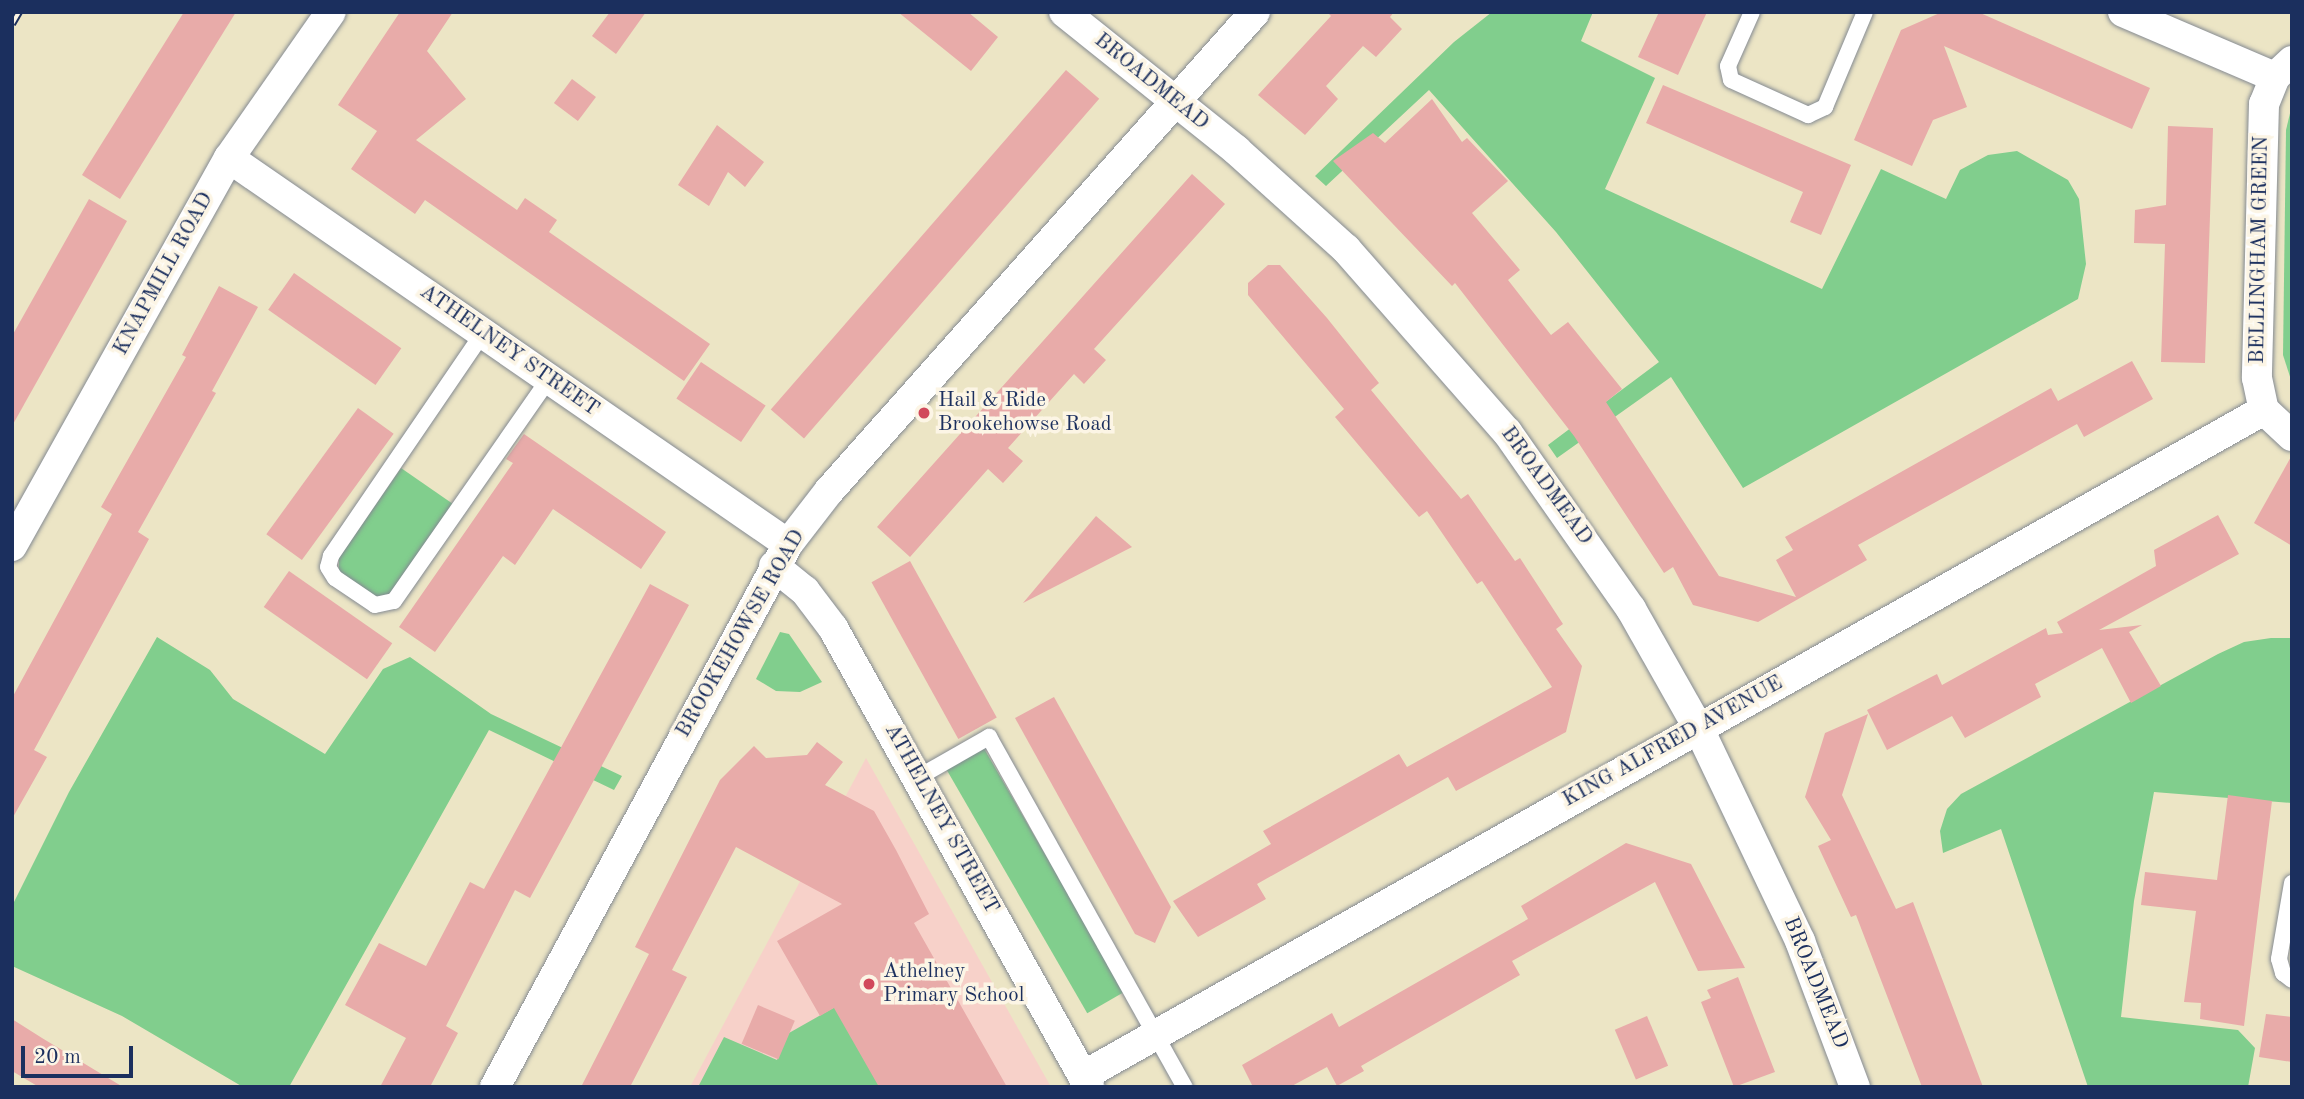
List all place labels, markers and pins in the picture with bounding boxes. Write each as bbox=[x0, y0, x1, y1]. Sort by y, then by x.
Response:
place label: Hail & Ride Brookehowse Road bbox=[938, 388, 1112, 438]
marker: Hail & Ride Brookehowse Road bbox=[916, 405, 932, 421]
place label: Athelney Primary School bbox=[883, 959, 1024, 1009]
marker: Athelney Primary School bbox=[861, 976, 877, 992]

